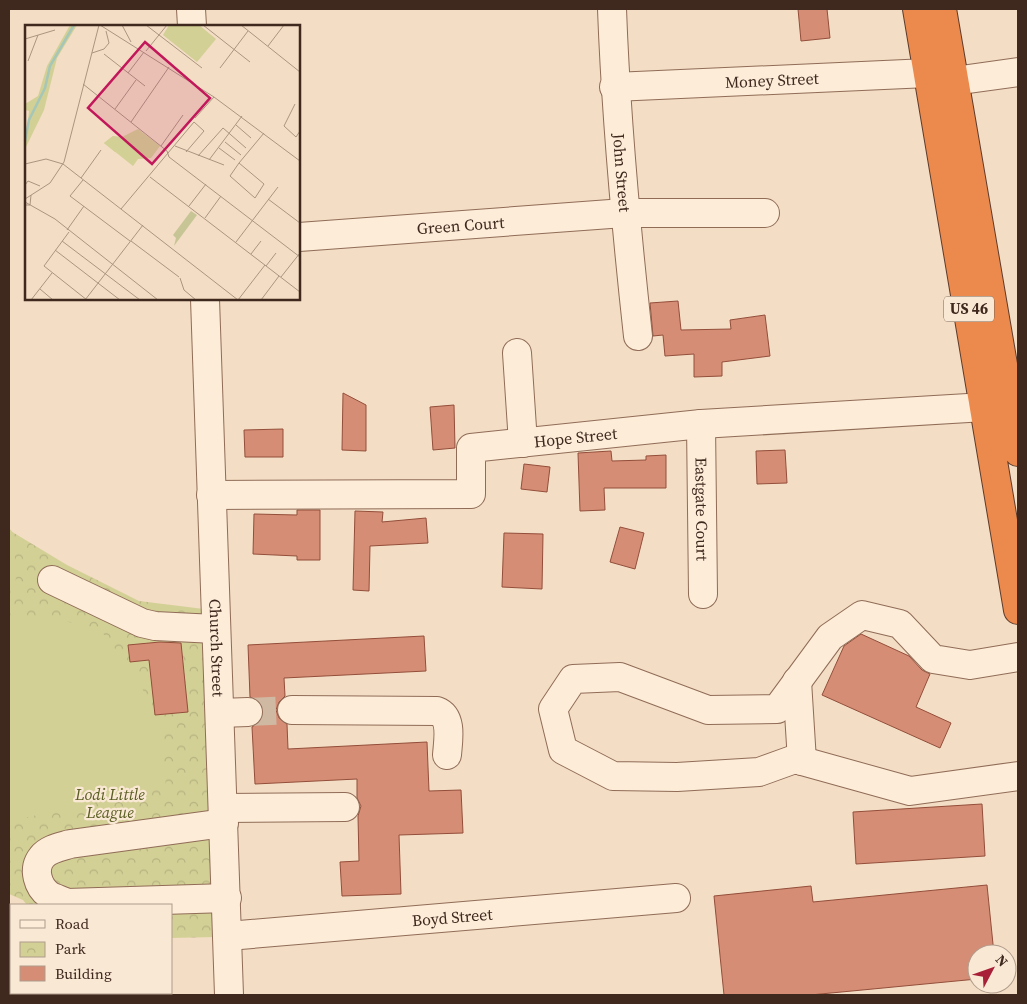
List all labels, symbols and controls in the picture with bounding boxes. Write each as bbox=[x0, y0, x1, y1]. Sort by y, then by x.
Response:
inset map bbox=[25, 25, 300, 300]
street label: Money Street bbox=[724, 67, 820, 93]
street label: John Street bbox=[608, 132, 636, 214]
street label: Green Court bbox=[416, 211, 506, 239]
road number: US 46 bbox=[944, 296, 994, 322]
street label: Hope Street bbox=[533, 422, 619, 452]
street label: Eastgate Court bbox=[690, 457, 714, 562]
street label: Church Street bbox=[204, 598, 230, 698]
park label: Lodi Little League bbox=[74, 783, 145, 823]
street label: Boyd Street bbox=[411, 903, 494, 931]
legend bbox=[10, 904, 172, 994]
text: Road bbox=[55, 913, 89, 934]
text: Park bbox=[55, 938, 87, 959]
north arrow bbox=[967, 944, 1017, 994]
text: N bbox=[991, 950, 1013, 971]
text: Building bbox=[55, 963, 112, 984]

